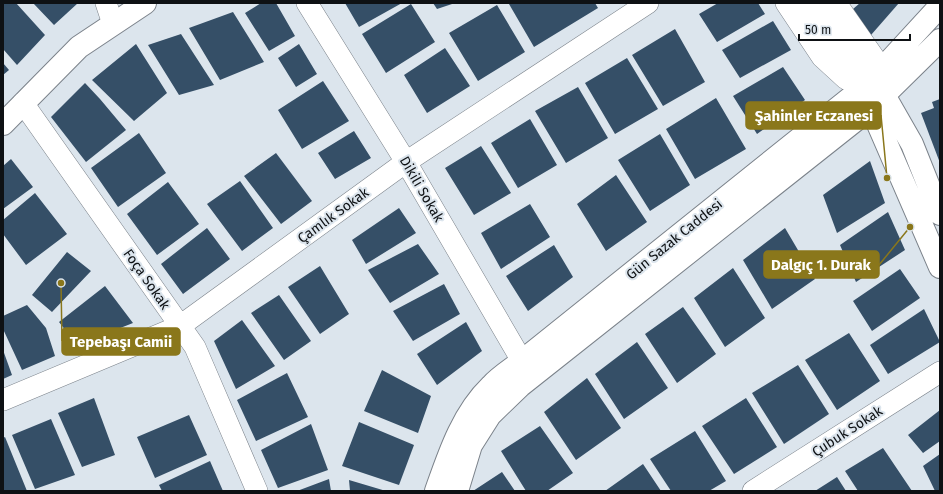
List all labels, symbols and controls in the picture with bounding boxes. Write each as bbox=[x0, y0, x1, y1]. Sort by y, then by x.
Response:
scale bar bbox=[799, 16, 910, 42]
text: 50 m bbox=[805, 23, 831, 37]
callout: Şahinler Eczanesi bbox=[746, 102, 881, 129]
text: Şahinler Eczanesi bbox=[755, 107, 873, 126]
street label: Dikili Sokak bbox=[396, 153, 448, 226]
street label: Çamlık Sokak bbox=[294, 183, 373, 247]
street label: Gün Sazak Caddesi bbox=[623, 195, 726, 283]
street label: Foça Sokak bbox=[120, 246, 174, 314]
callout: Dalgıç 1. Durak bbox=[764, 251, 879, 278]
text: Dalgıç 1. Durak bbox=[771, 256, 872, 275]
callout: Tepebaşı Camii bbox=[62, 328, 180, 355]
text: Tepebaşı Camii bbox=[70, 333, 172, 352]
street label: Çubuk Sokak bbox=[809, 402, 886, 461]

